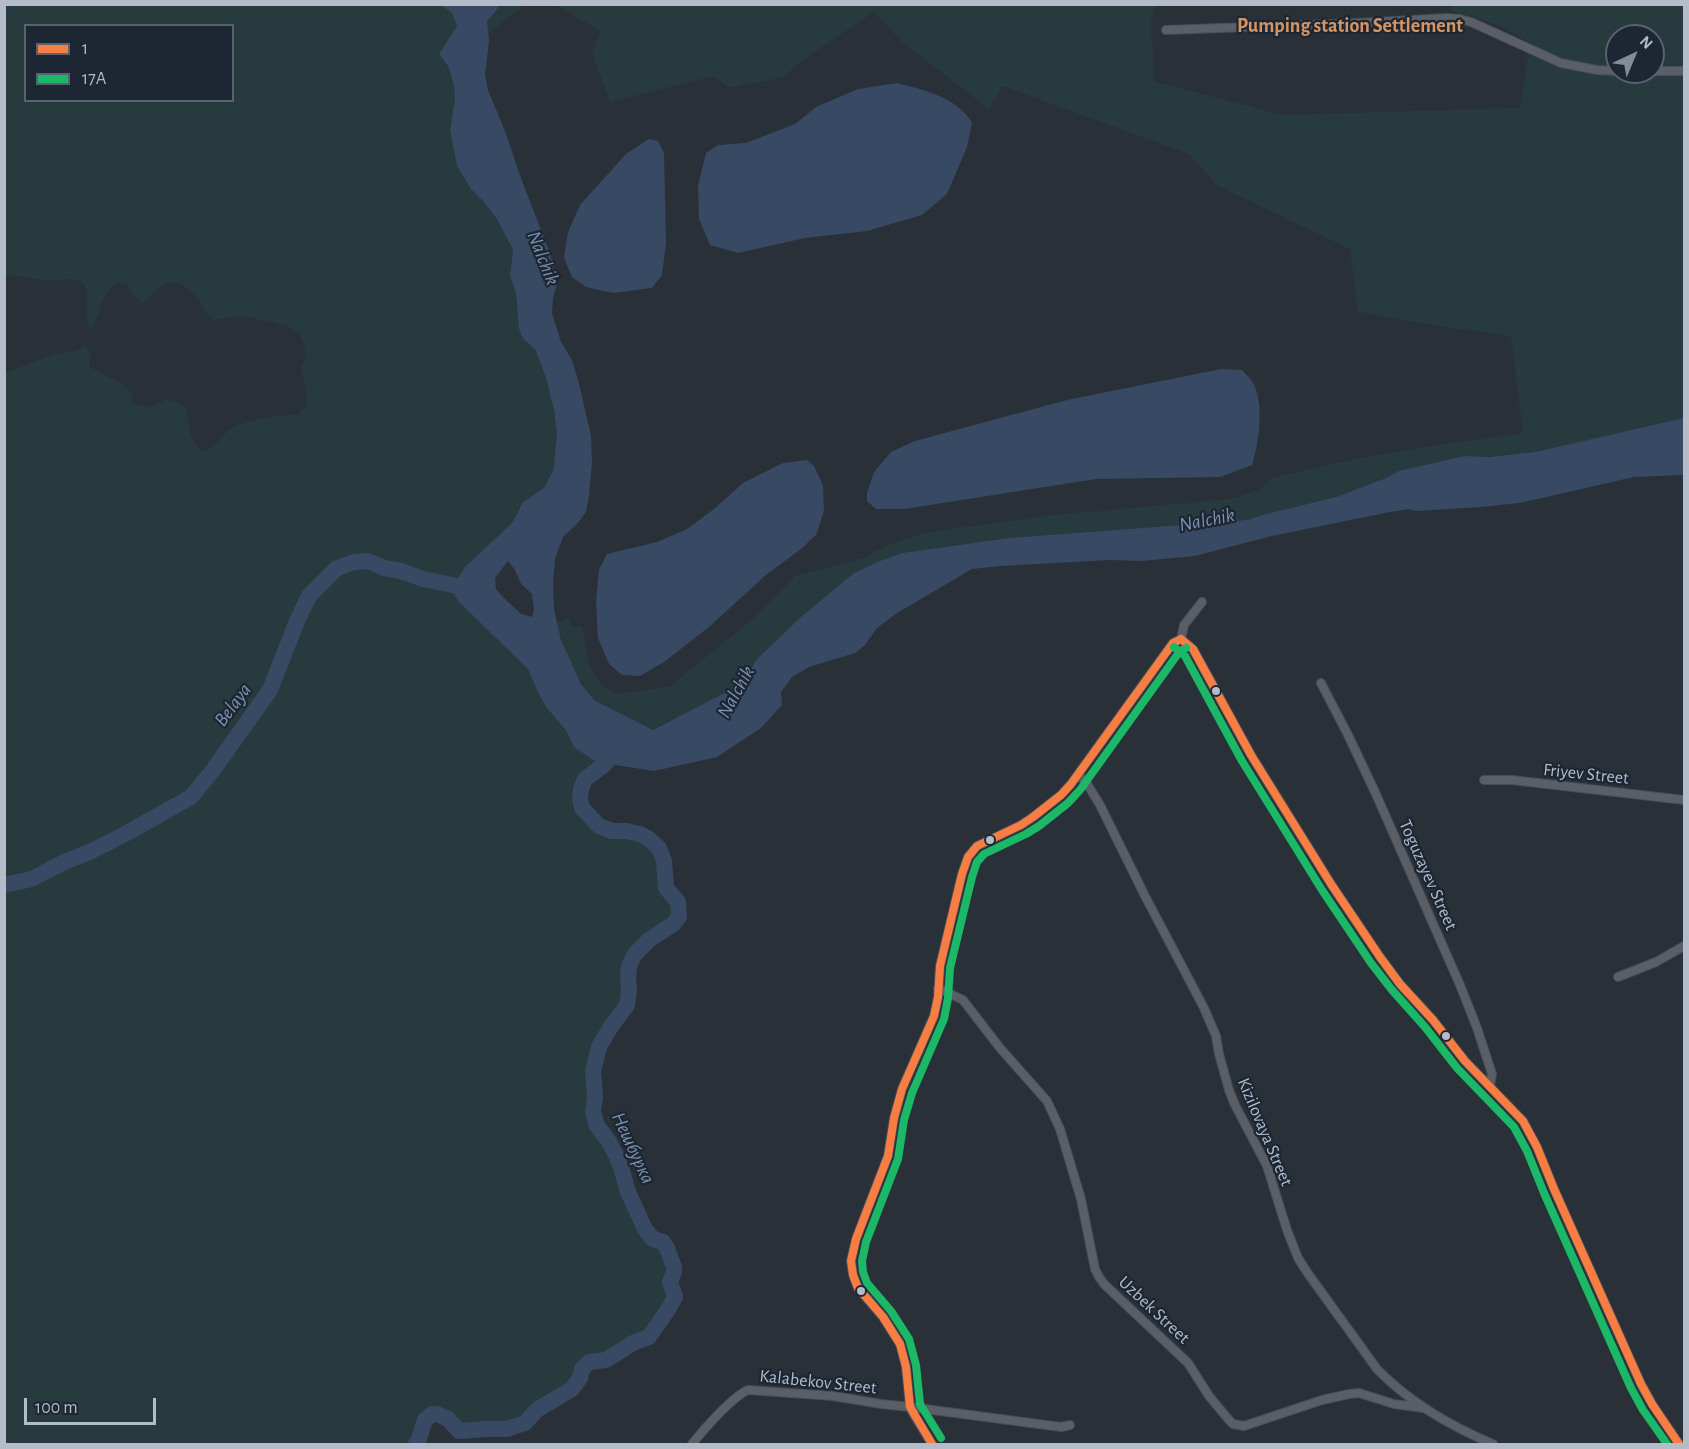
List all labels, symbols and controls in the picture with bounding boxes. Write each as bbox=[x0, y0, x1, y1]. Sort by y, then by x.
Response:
district label: Pumping station Settlement bbox=[1237, 14, 1463, 38]
legend bbox=[24, 24, 234, 102]
north arrow bbox=[1605, 24, 1665, 84]
text: N bbox=[1637, 33, 1656, 52]
text: 1 bbox=[82, 40, 88, 58]
text: 17А bbox=[82, 70, 106, 88]
water label: Nalchik bbox=[521, 227, 565, 289]
water label: Nalchik bbox=[1177, 503, 1237, 537]
water label: Nalchik bbox=[712, 662, 760, 722]
water label: Belaya bbox=[209, 679, 257, 731]
unlabelled marker bbox=[1210, 685, 1222, 697]
street label: Friyev Street bbox=[1542, 759, 1630, 789]
street label: Toguzayev Street bbox=[1394, 816, 1462, 934]
unlabelled marker bbox=[984, 834, 996, 846]
unlabelled marker bbox=[1440, 1030, 1452, 1042]
street label: Kizilovaya Street bbox=[1232, 1075, 1298, 1189]
water label: Нешбурка bbox=[606, 1108, 660, 1188]
street label: Uzbek Street bbox=[1114, 1271, 1194, 1349]
unlabelled marker bbox=[855, 1285, 867, 1297]
street label: Kalabekov Street bbox=[758, 1365, 878, 1399]
scale bar bbox=[27, 1386, 159, 1424]
text: 100 m bbox=[35, 1399, 78, 1417]

